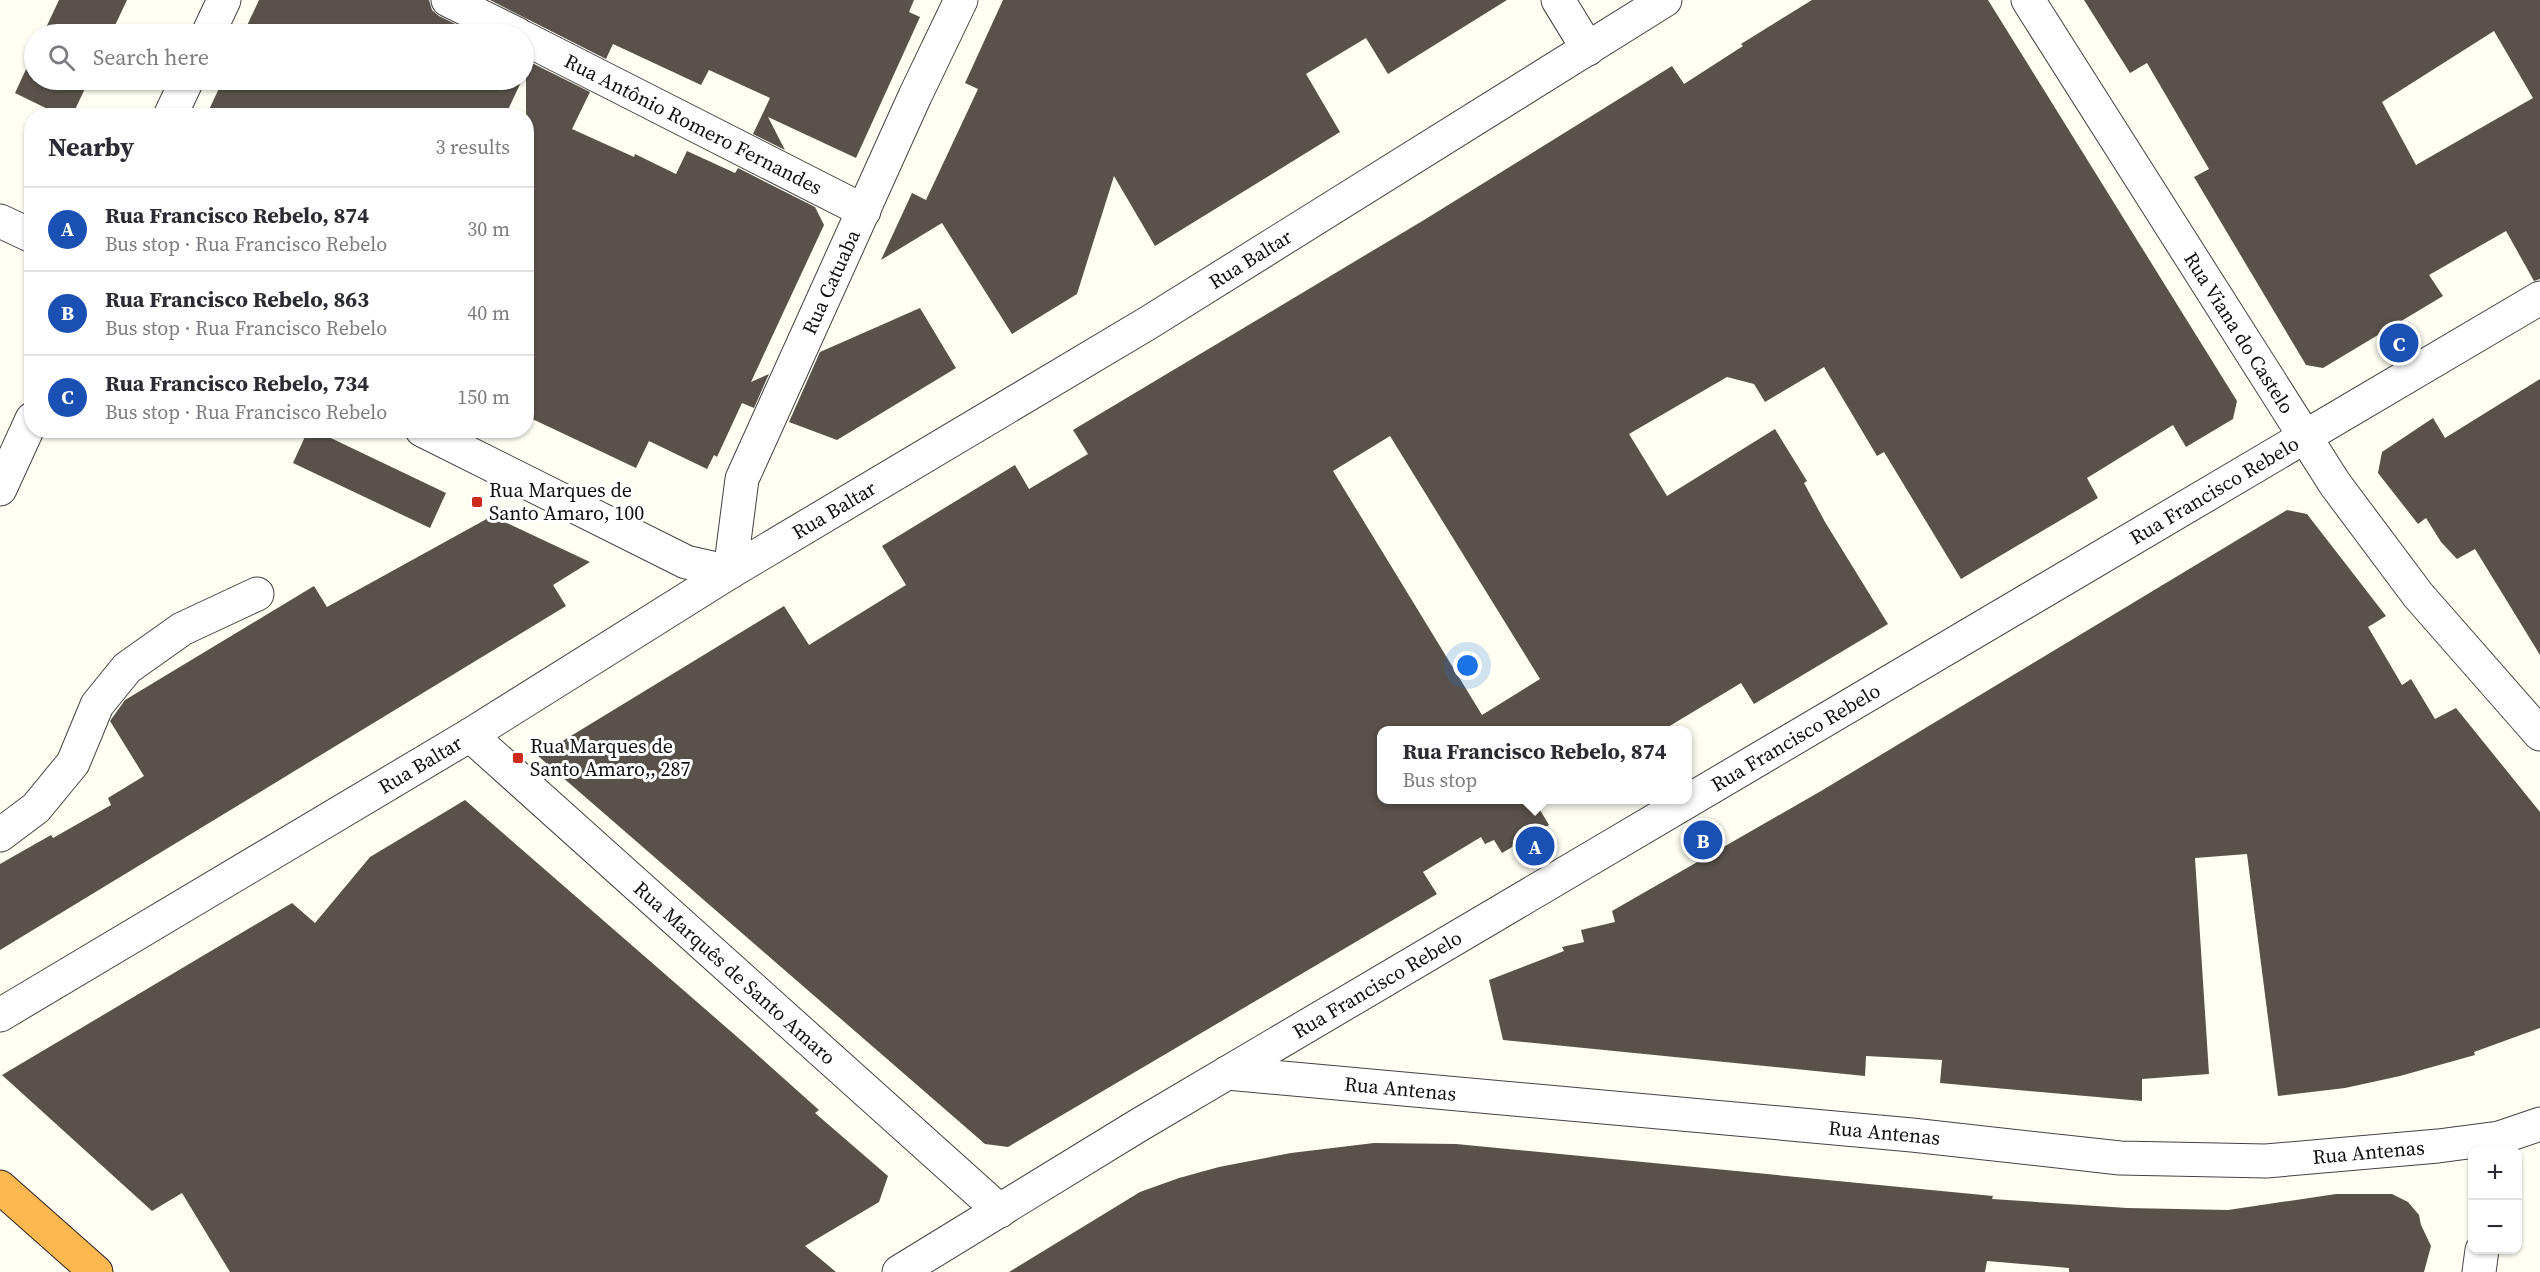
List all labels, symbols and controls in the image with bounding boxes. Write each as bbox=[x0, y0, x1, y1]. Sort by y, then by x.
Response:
search box bbox=[24, 24, 534, 90]
icon: search bbox=[45, 41, 78, 74]
text: Search here bbox=[93, 42, 209, 72]
street label: Rua Antônio Romero Fernandes bbox=[560, 47, 827, 201]
text: Nearby bbox=[48, 129, 134, 165]
text: 3 results bbox=[435, 133, 510, 161]
text: Rua Francisco Rebelo, 874 bbox=[105, 200, 369, 230]
text: A bbox=[61, 215, 74, 243]
text: 30 m bbox=[467, 215, 510, 243]
street label: Rua Baltar bbox=[1203, 222, 1298, 296]
street label: Rua Catuaba bbox=[795, 224, 867, 339]
text: Bus stop · Rua Francisco Rebelo bbox=[105, 230, 387, 258]
street label: Rua Viana do Castelo bbox=[2177, 246, 2301, 419]
text: Rua Francisco Rebelo, 863 bbox=[105, 284, 369, 314]
text: B bbox=[61, 299, 74, 327]
text: 40 m bbox=[467, 299, 510, 327]
text: Bus stop · Rua Francisco Rebelo bbox=[105, 314, 387, 342]
pin: C bbox=[2380, 320, 2418, 366]
text: Rua Francisco Rebelo, 734 bbox=[105, 368, 369, 398]
text: C bbox=[61, 383, 74, 411]
text: 150 m bbox=[457, 383, 510, 411]
text: Bus stop · Rua Francisco Rebelo bbox=[105, 398, 387, 426]
street label: Rua Francisco Rebelo bbox=[2124, 429, 2304, 551]
street label: Rua Baltar bbox=[787, 474, 882, 546]
place label: Rua Marques de Santo Amaro, 100 bbox=[489, 476, 644, 527]
marker: Rua Marques de Santo Amaro, 100 bbox=[470, 495, 484, 509]
your location bbox=[1453, 651, 1482, 680]
street label: Rua Francisco Rebelo bbox=[1706, 676, 1886, 798]
popup bbox=[1377, 726, 1692, 804]
street label: Rua Baltar bbox=[373, 729, 468, 801]
place label: Rua Marques de Santo Amaro,, 287 bbox=[530, 732, 691, 783]
text: Rua Francisco Rebelo, 874 bbox=[1402, 736, 1667, 766]
marker: Rua Marques de Santo Amaro,, 287 bbox=[511, 751, 525, 765]
text: Bus stop bbox=[1402, 766, 1477, 794]
pin: B bbox=[1684, 818, 1722, 862]
pin: A bbox=[1516, 824, 1555, 868]
street label: Rua Marquês de Santo Amaro bbox=[628, 875, 842, 1071]
street label: Rua Francisco Rebelo bbox=[1287, 924, 1467, 1045]
street label: Rua Antenas bbox=[1343, 1070, 1458, 1108]
street label: Rua Antenas bbox=[1827, 1113, 1942, 1152]
street label: Rua Antenas bbox=[2311, 1133, 2426, 1171]
map controls bbox=[2468, 1146, 2522, 1254]
button: + bbox=[2468, 1146, 2522, 1200]
button: − bbox=[2468, 1200, 2522, 1254]

